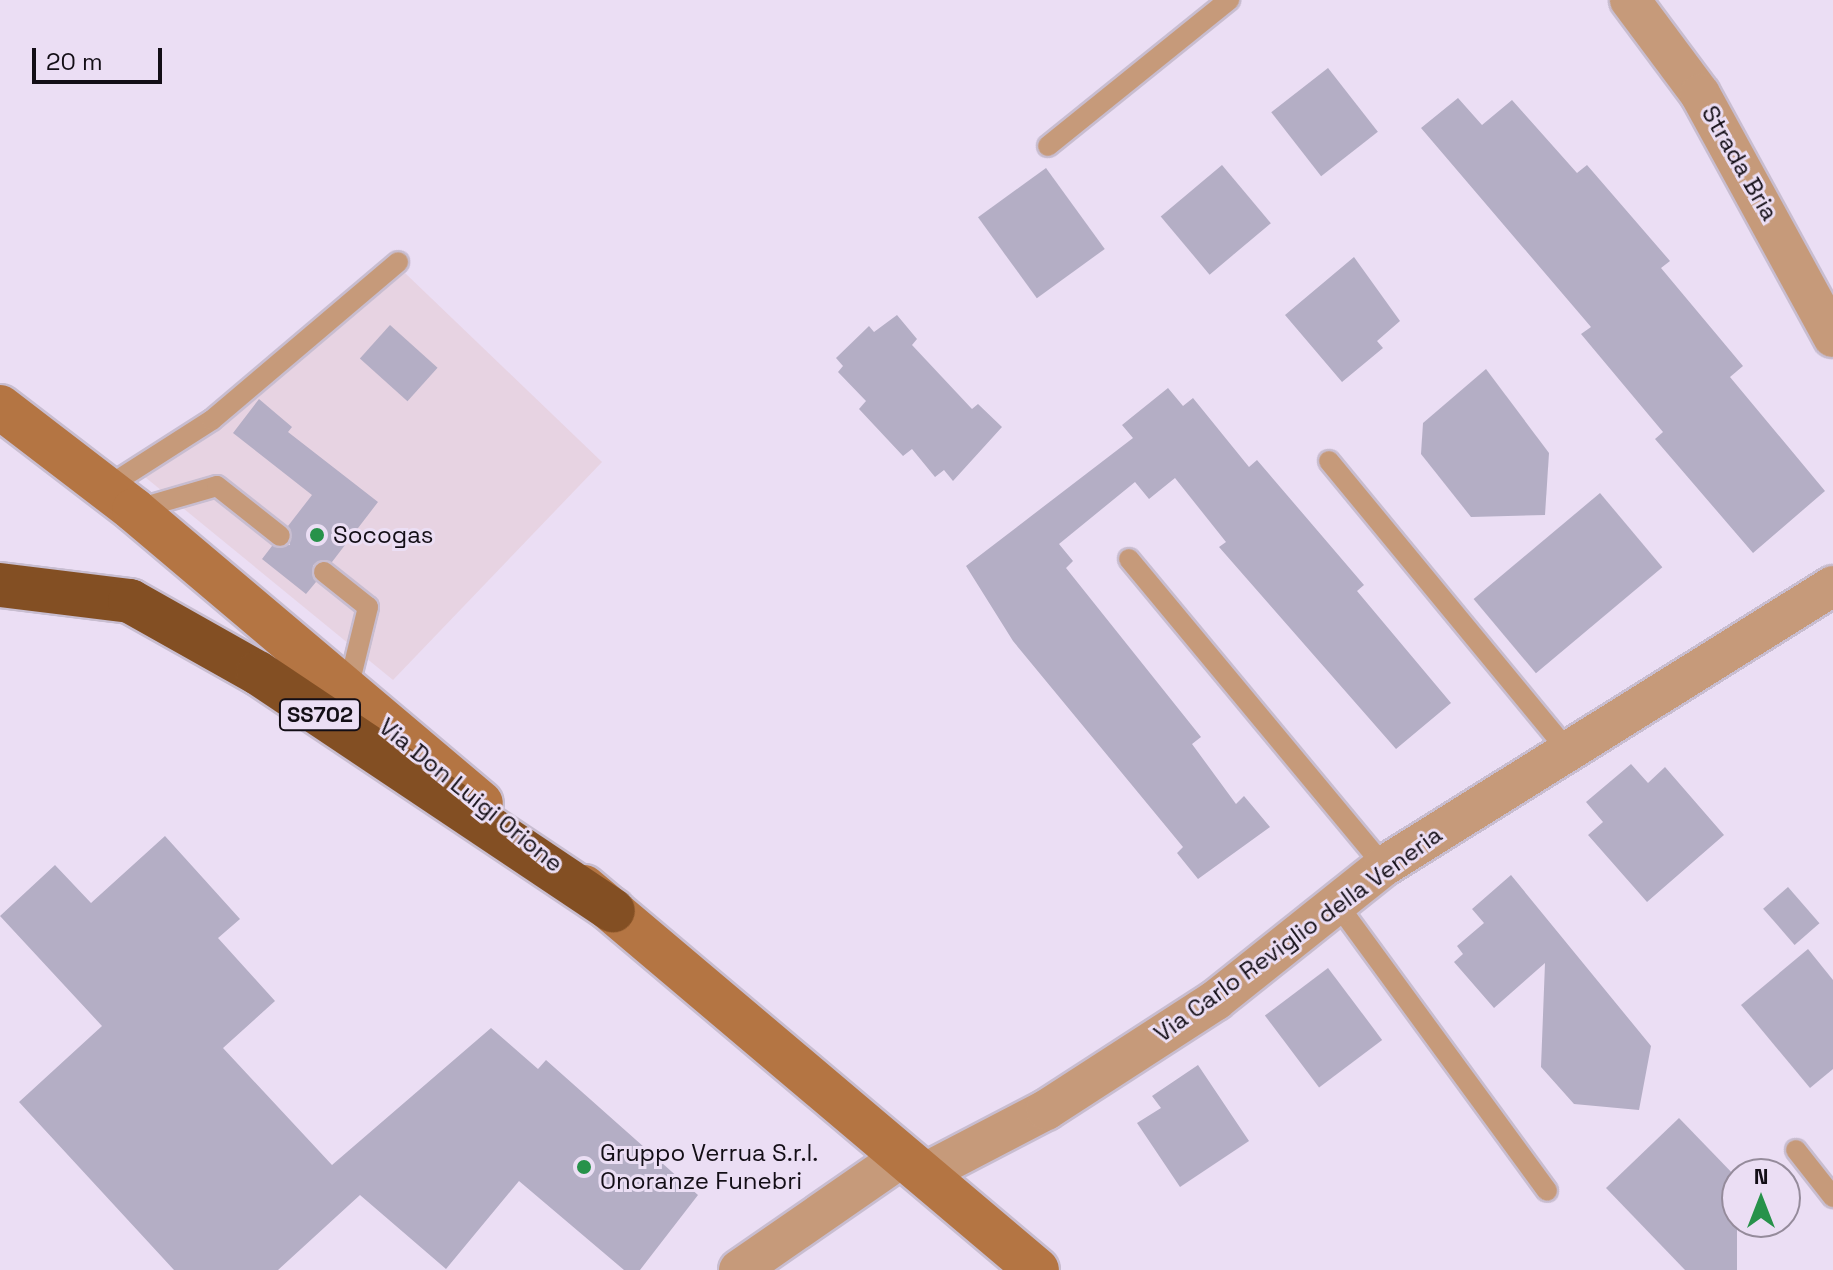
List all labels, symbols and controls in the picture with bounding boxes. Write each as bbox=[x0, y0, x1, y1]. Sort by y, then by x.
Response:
scale bar bbox=[36, 32, 166, 82]
text: 20 m bbox=[46, 46, 103, 77]
street label: Strada Bria bbox=[1696, 100, 1784, 226]
place label: Socogas bbox=[333, 521, 433, 549]
marker: Socogas bbox=[308, 526, 326, 544]
road number: SS702 bbox=[278, 697, 362, 733]
street label: Via Don Luigi Orione bbox=[373, 712, 569, 878]
street label: Via Carlo Reviglio della Veneria bbox=[1148, 820, 1448, 1048]
place label: Gruppo Verrua S.r.l. Onoranze Funebri bbox=[600, 1139, 819, 1195]
marker: Gruppo Verrua S.r.l. Onoranze Funebri bbox=[575, 1158, 593, 1176]
north arrow bbox=[1721, 1158, 1801, 1238]
text: N bbox=[1754, 1162, 1768, 1190]

